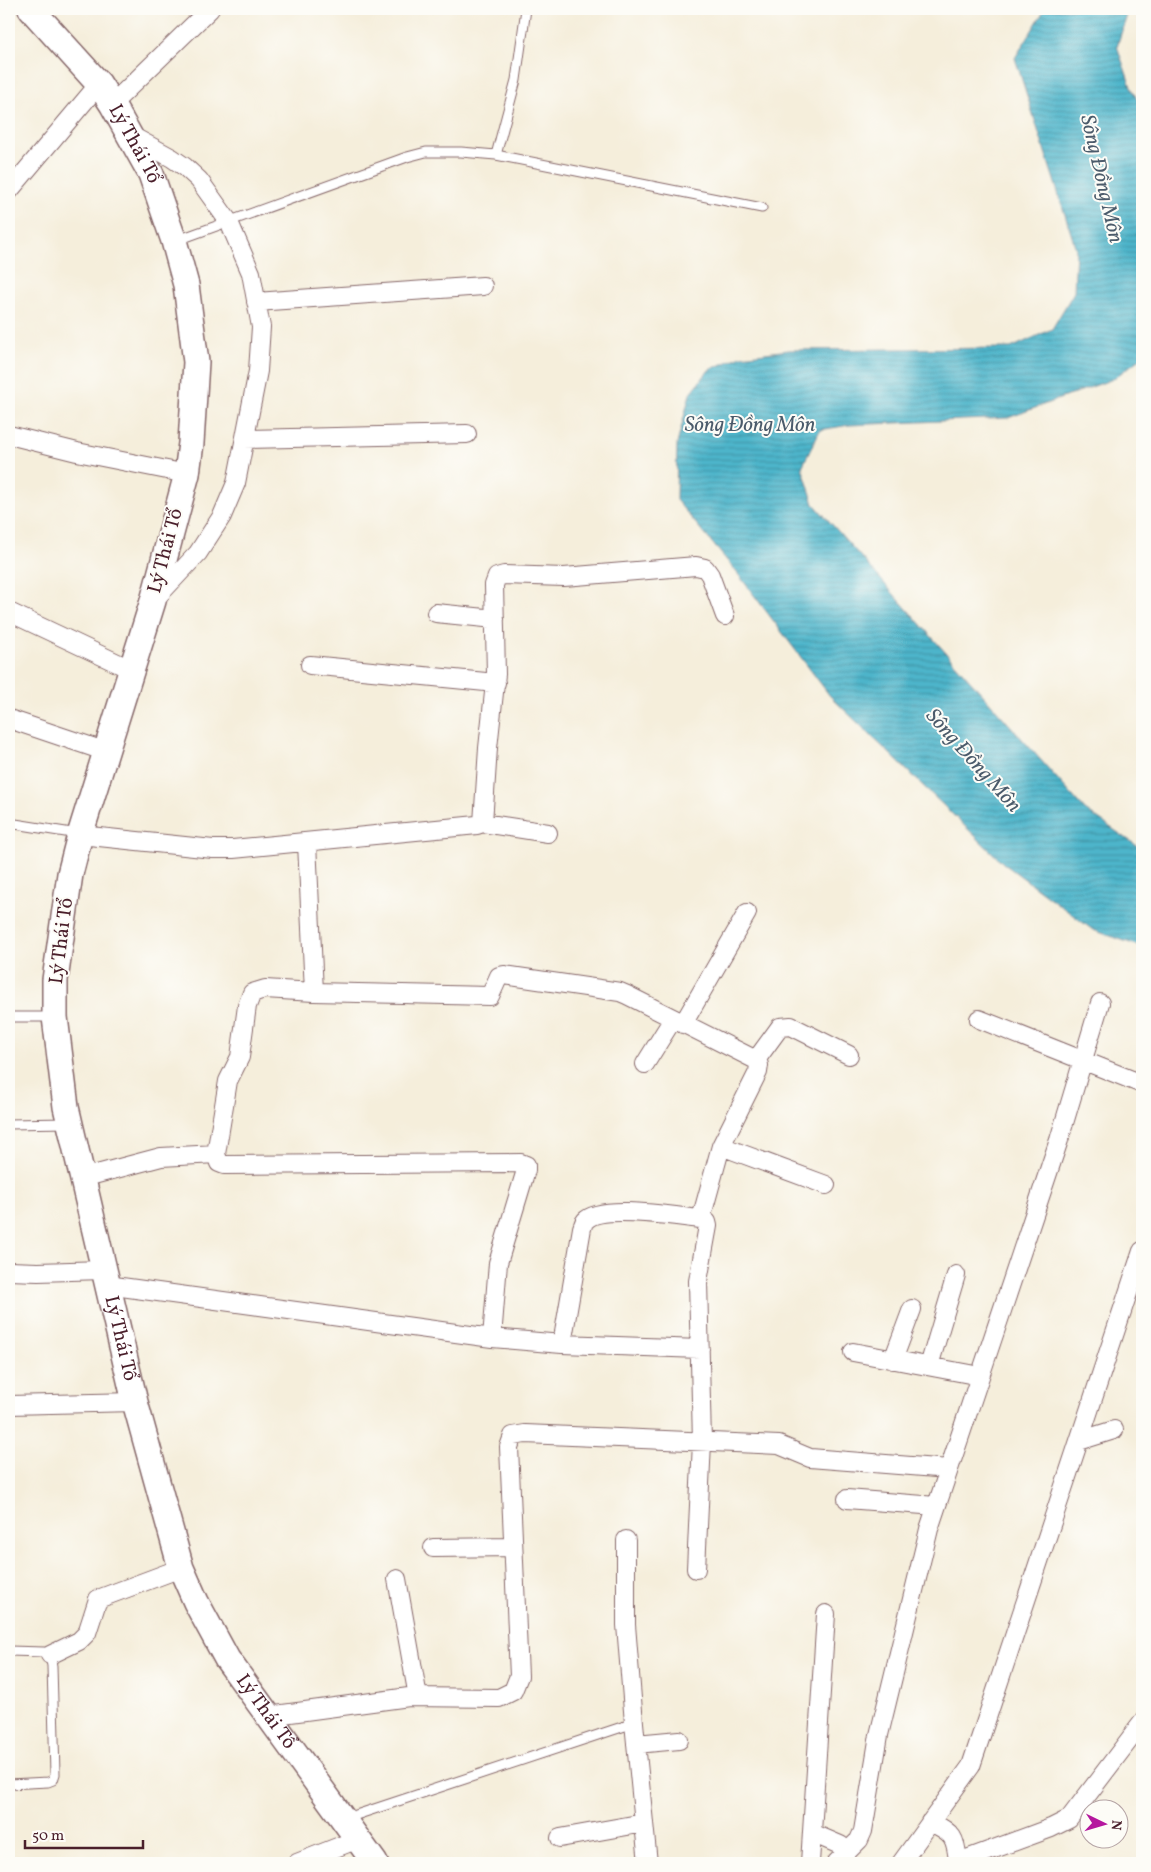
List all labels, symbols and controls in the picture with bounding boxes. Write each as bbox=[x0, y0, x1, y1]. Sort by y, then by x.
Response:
street label: Lý Thái Tổ bbox=[101, 99, 167, 187]
water label: Sông Đồng Môn bbox=[1072, 112, 1130, 246]
water label: Sông Đồng Môn bbox=[685, 411, 815, 440]
street label: Lý Thái Tổ bbox=[141, 505, 191, 597]
water label: Sông Đồng Môn bbox=[918, 703, 1028, 819]
street label: Lý Thái Tổ bbox=[43, 896, 81, 986]
street label: Lý Thái Tổ bbox=[97, 1293, 144, 1384]
street label: Lý Thái Tổ bbox=[229, 1669, 302, 1755]
north arrow bbox=[1078, 1800, 1128, 1850]
scale bar bbox=[25, 1817, 142, 1849]
text: N bbox=[1106, 1819, 1125, 1831]
text: 50 m bbox=[32, 1826, 64, 1847]

